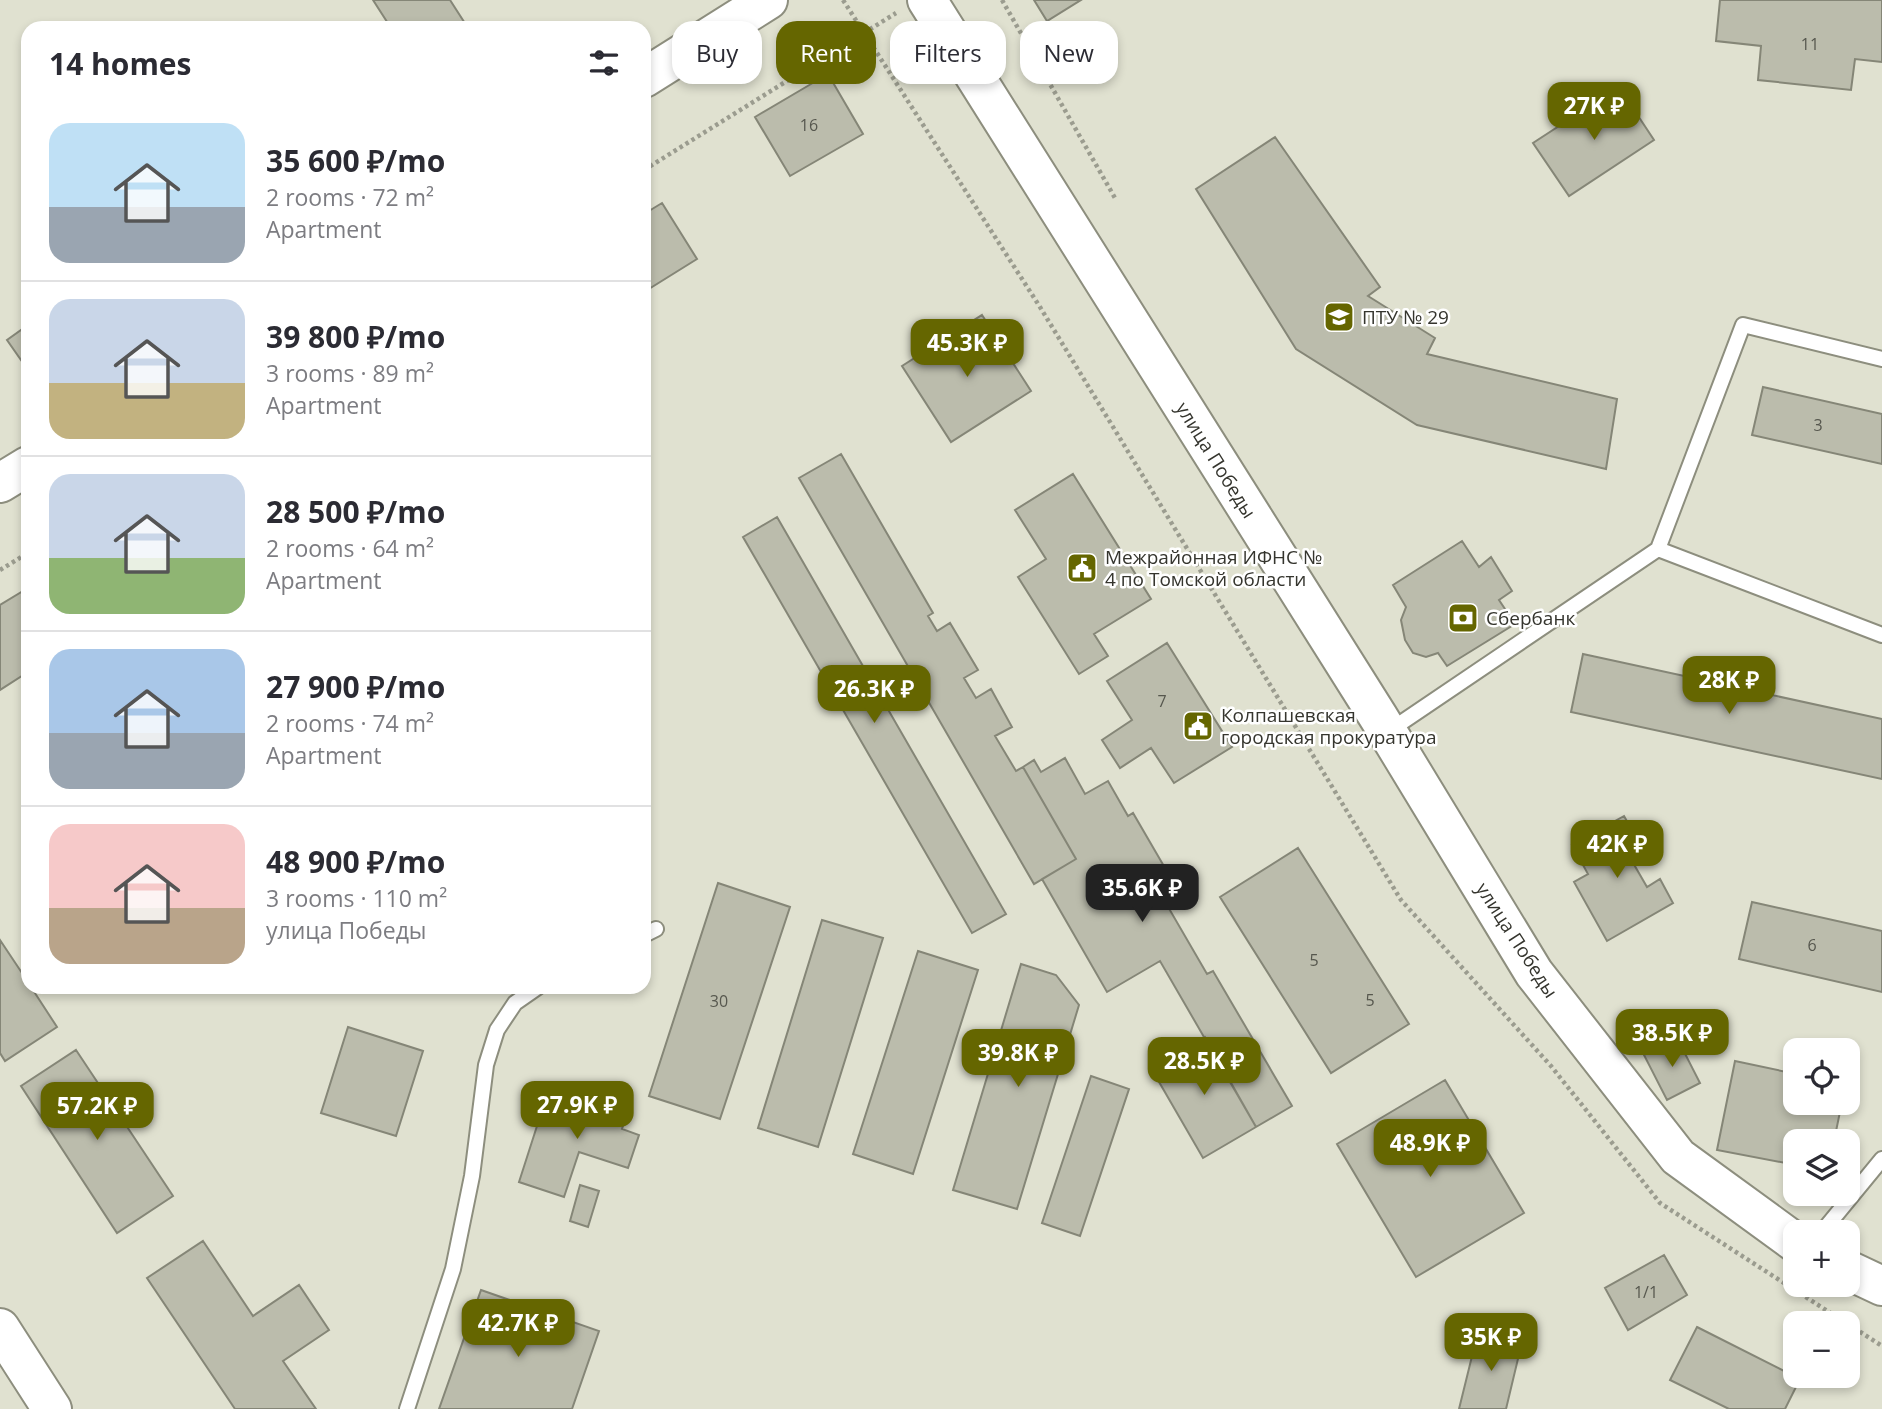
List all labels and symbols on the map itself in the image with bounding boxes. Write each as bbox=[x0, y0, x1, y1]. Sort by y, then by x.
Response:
house number: 11 bbox=[1801, 33, 1819, 55]
pin: 27K ₽ bbox=[1545, 82, 1643, 142]
house number: 16 bbox=[800, 114, 818, 136]
school or university icon: ПТУ № 29 bbox=[1322, 300, 1356, 334]
place label: ПТУ № 29 bbox=[1362, 304, 1449, 330]
pin: 45.3K ₽ bbox=[902, 320, 1032, 379]
street label: улица Победы bbox=[1170, 397, 1262, 523]
house number: 3 bbox=[1813, 414, 1823, 436]
place label: Межрайонная ИФНС № 4 по Томской области bbox=[1105, 544, 1322, 592]
public building icon: Межрайонная ИФНС № 4 по Томской области bbox=[1065, 551, 1099, 585]
bank icon: Сбербанк bbox=[1446, 601, 1480, 635]
place label: Сбербанк bbox=[1486, 605, 1575, 631]
pin: 28K ₽ bbox=[1680, 656, 1778, 716]
pin: 26.3K ₽ bbox=[809, 666, 939, 725]
house number: 7 bbox=[1157, 690, 1167, 712]
place label: Колпашевская городская прокуратура bbox=[1221, 702, 1437, 750]
public building icon: Колпашевская городская прокуратура bbox=[1181, 709, 1215, 743]
pin: 42K ₽ bbox=[1568, 820, 1666, 880]
pin: 35.6K ₽ bbox=[1077, 864, 1207, 924]
street label: улица Победы bbox=[1470, 877, 1564, 1003]
house number: 6 bbox=[1807, 934, 1817, 956]
house number: 5 bbox=[1309, 949, 1319, 971]
house number: 5 bbox=[1365, 989, 1375, 1011]
house number: 30 bbox=[710, 990, 728, 1012]
pin: 38.5K ₽ bbox=[1607, 1010, 1737, 1069]
pin: 39.8K ₽ bbox=[953, 1030, 1083, 1089]
pin: 28.5K ₽ bbox=[1139, 1038, 1269, 1097]
pin: 57.2K ₽ bbox=[32, 1082, 162, 1142]
pin: 27.9K ₽ bbox=[512, 1082, 642, 1141]
pin: 48.9K ₽ bbox=[1365, 1120, 1495, 1179]
house number: 1/1 bbox=[1634, 1281, 1658, 1303]
pin: 42.7K ₽ bbox=[453, 1300, 583, 1359]
pin: 35K ₽ bbox=[1442, 1314, 1540, 1373]

